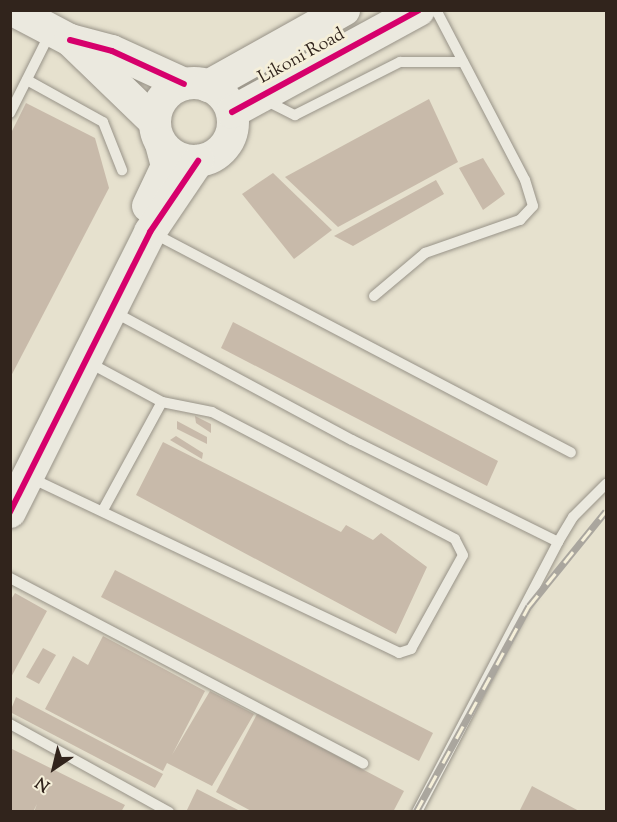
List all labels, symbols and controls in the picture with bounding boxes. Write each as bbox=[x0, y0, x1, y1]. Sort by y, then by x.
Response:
street label: Likoni Road bbox=[255, 24, 349, 90]
north arrow bbox=[24, 738, 84, 798]
text: N bbox=[32, 770, 55, 796]

